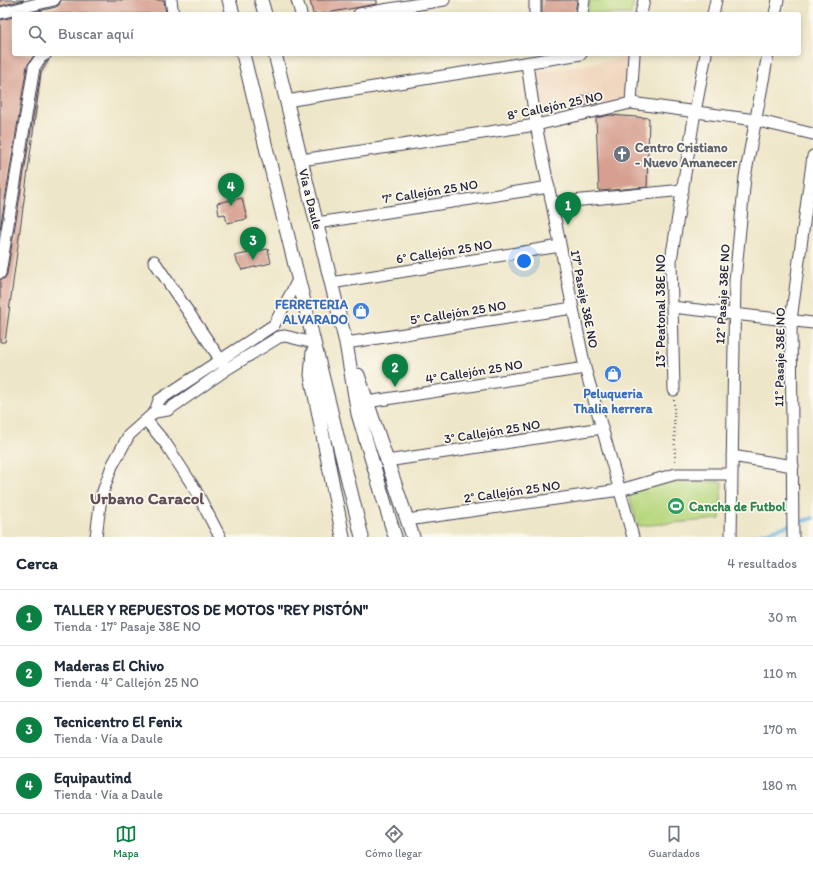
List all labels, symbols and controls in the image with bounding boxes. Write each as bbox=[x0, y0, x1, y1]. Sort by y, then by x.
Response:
search box bbox=[12, 12, 801, 56]
icon: search bbox=[26, 23, 48, 45]
text: Buscar aquí bbox=[58, 25, 134, 43]
street label: 8° Callejón 25 NO bbox=[506, 88, 604, 123]
place label: Centro Cristiano - Nuevo Amanecer bbox=[635, 140, 738, 170]
church icon: Centro Cristiano - Nuevo Amanecer bbox=[612, 144, 632, 164]
street label: Vía a Daule bbox=[296, 167, 325, 231]
pin: 4 bbox=[218, 173, 244, 206]
street label: 7° Callejón 25 NO bbox=[381, 177, 479, 206]
pin: 1 bbox=[555, 192, 581, 225]
pin: 3 bbox=[240, 227, 266, 260]
street label: 6° Callejón 25 NO bbox=[395, 236, 493, 267]
street label: 12° Pasaje 38E NO bbox=[712, 243, 733, 345]
street label: 17° Pasaje 38E NO bbox=[568, 249, 601, 350]
your location bbox=[514, 251, 534, 271]
street label: 13° Peatonal 38E NO bbox=[653, 254, 668, 368]
place label: FERRETERIA ALVARADO bbox=[275, 297, 349, 327]
street label: 5° Callejón 25 NO bbox=[409, 297, 507, 328]
shop icon: FERRETERIA ALVARADO bbox=[351, 301, 371, 321]
street label: 11° Pasaje 38E NO bbox=[771, 307, 788, 407]
pin: 2 bbox=[382, 354, 408, 387]
street label: 4° Callejón 25 NO bbox=[424, 356, 524, 387]
shop icon: Peluqueria Thalia herrera bbox=[603, 364, 623, 384]
place label: Peluqueria Thalia herrera bbox=[572, 386, 653, 416]
street label: 3° Callejón 25 NO bbox=[443, 416, 541, 447]
street label: 2° Callejón 25 NO bbox=[463, 477, 561, 506]
district label: Urbano Caracol bbox=[90, 488, 204, 508]
sports icon: Cancha de Futbol bbox=[666, 496, 686, 516]
place label: Cancha de Futbol bbox=[689, 499, 786, 514]
text: Cerca bbox=[16, 553, 58, 573]
text: 4 resultados bbox=[727, 556, 797, 571]
text: TALLER Y REPUESTOS DE MOTOS "REY PISTÓN" bbox=[54, 601, 368, 619]
text: 1 bbox=[26, 610, 32, 625]
text: 30 m bbox=[768, 610, 797, 625]
text: Tienda · 17° Pasaje 38E NO bbox=[54, 619, 201, 634]
text: Maderas El Chivo bbox=[54, 657, 164, 675]
text: 2 bbox=[26, 666, 32, 681]
text: 110 m bbox=[763, 666, 797, 681]
text: Tienda · 4° Callejón 25 NO bbox=[54, 675, 199, 690]
text: Tecnicentro El Fenix bbox=[54, 713, 182, 731]
text: 3 bbox=[25, 722, 33, 737]
text: 170 m bbox=[763, 722, 797, 737]
text: Tienda · Vía a Daule bbox=[54, 731, 163, 746]
text: Equipautind bbox=[54, 769, 132, 787]
text: 4 bbox=[25, 778, 33, 793]
text: 180 m bbox=[762, 778, 797, 793]
text: Tienda · Vía a Daule bbox=[54, 787, 163, 802]
tab: Mapa bbox=[113, 823, 139, 860]
tab: Cómo llegar bbox=[365, 823, 422, 860]
tab: Guardados bbox=[648, 823, 700, 860]

